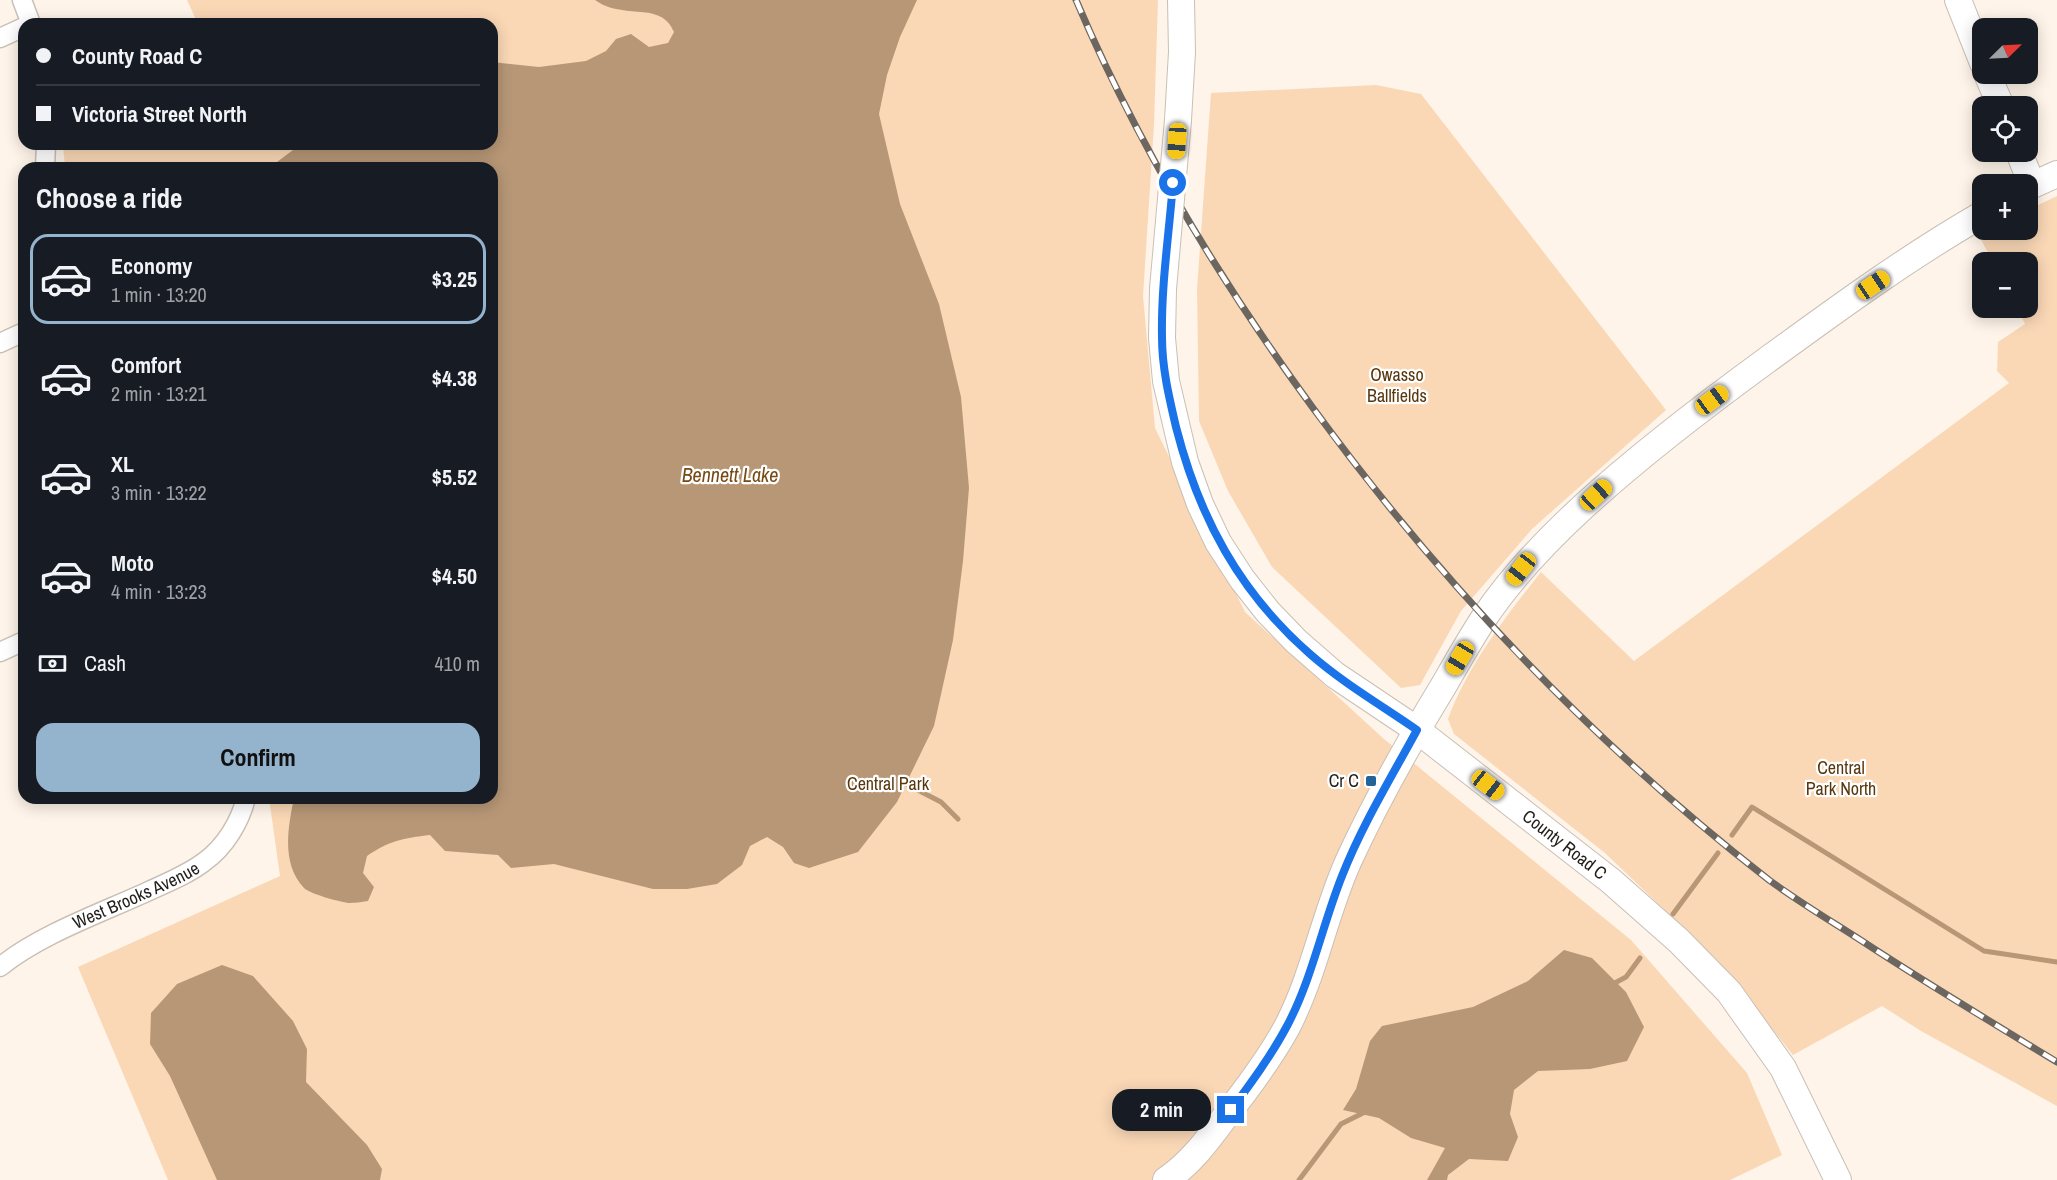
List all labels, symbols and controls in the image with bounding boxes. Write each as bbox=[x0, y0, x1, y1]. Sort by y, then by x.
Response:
north arrow bbox=[1972, 18, 2038, 84]
map controls bbox=[1972, 18, 2038, 318]
text: County Road C bbox=[72, 41, 202, 71]
button: locate bbox=[1972, 96, 2038, 162]
text: Victoria Street North bbox=[72, 99, 247, 129]
car bbox=[1167, 122, 1187, 160]
route start bbox=[1159, 169, 1186, 196]
button: + bbox=[1972, 174, 2038, 240]
text: Choose a ride bbox=[36, 180, 182, 216]
text: Economy bbox=[111, 251, 192, 281]
icon: car bbox=[39, 252, 93, 306]
button: − bbox=[1972, 252, 2038, 318]
text: $3.25 bbox=[432, 264, 477, 294]
car bbox=[1853, 267, 1893, 303]
text: 1 min · 13:20 bbox=[111, 281, 207, 308]
text: Comfort bbox=[111, 350, 181, 380]
icon: car bbox=[39, 351, 93, 405]
park label: Owasso Ballfields bbox=[1367, 362, 1427, 408]
text: $4.38 bbox=[432, 363, 477, 393]
text: 2 min · 13:21 bbox=[111, 380, 207, 407]
car bbox=[1692, 382, 1732, 418]
text: XL bbox=[111, 449, 134, 479]
icon: car bbox=[39, 450, 93, 504]
water label: Bennett Lake bbox=[682, 461, 778, 488]
text: $5.52 bbox=[432, 462, 477, 492]
car bbox=[1577, 476, 1615, 514]
text: 3 min · 13:22 bbox=[111, 479, 207, 506]
text: Moto bbox=[111, 548, 154, 578]
icon: car bbox=[39, 549, 93, 603]
car bbox=[1503, 549, 1539, 589]
text: $4.50 bbox=[432, 561, 477, 591]
text: 4 min · 13:23 bbox=[111, 578, 207, 605]
car bbox=[1443, 638, 1477, 678]
icon: cash bbox=[36, 647, 69, 680]
text: Cash bbox=[84, 648, 126, 678]
text: 410 m bbox=[434, 650, 480, 677]
button: Confirm bbox=[36, 723, 480, 792]
park label: Central Park North bbox=[1806, 755, 1876, 801]
car bbox=[1468, 767, 1508, 803]
place label: Cr C bbox=[1329, 768, 1359, 793]
park label: Central Park bbox=[847, 771, 930, 796]
marker: Cr C bbox=[1364, 774, 1378, 788]
street label: County Road C bbox=[1517, 804, 1612, 885]
street label: West Brooks Avenue bbox=[69, 855, 204, 935]
callout: 2 min bbox=[1111, 1089, 1210, 1131]
text: 2 min bbox=[1140, 1096, 1183, 1123]
route end bbox=[1217, 1096, 1244, 1123]

